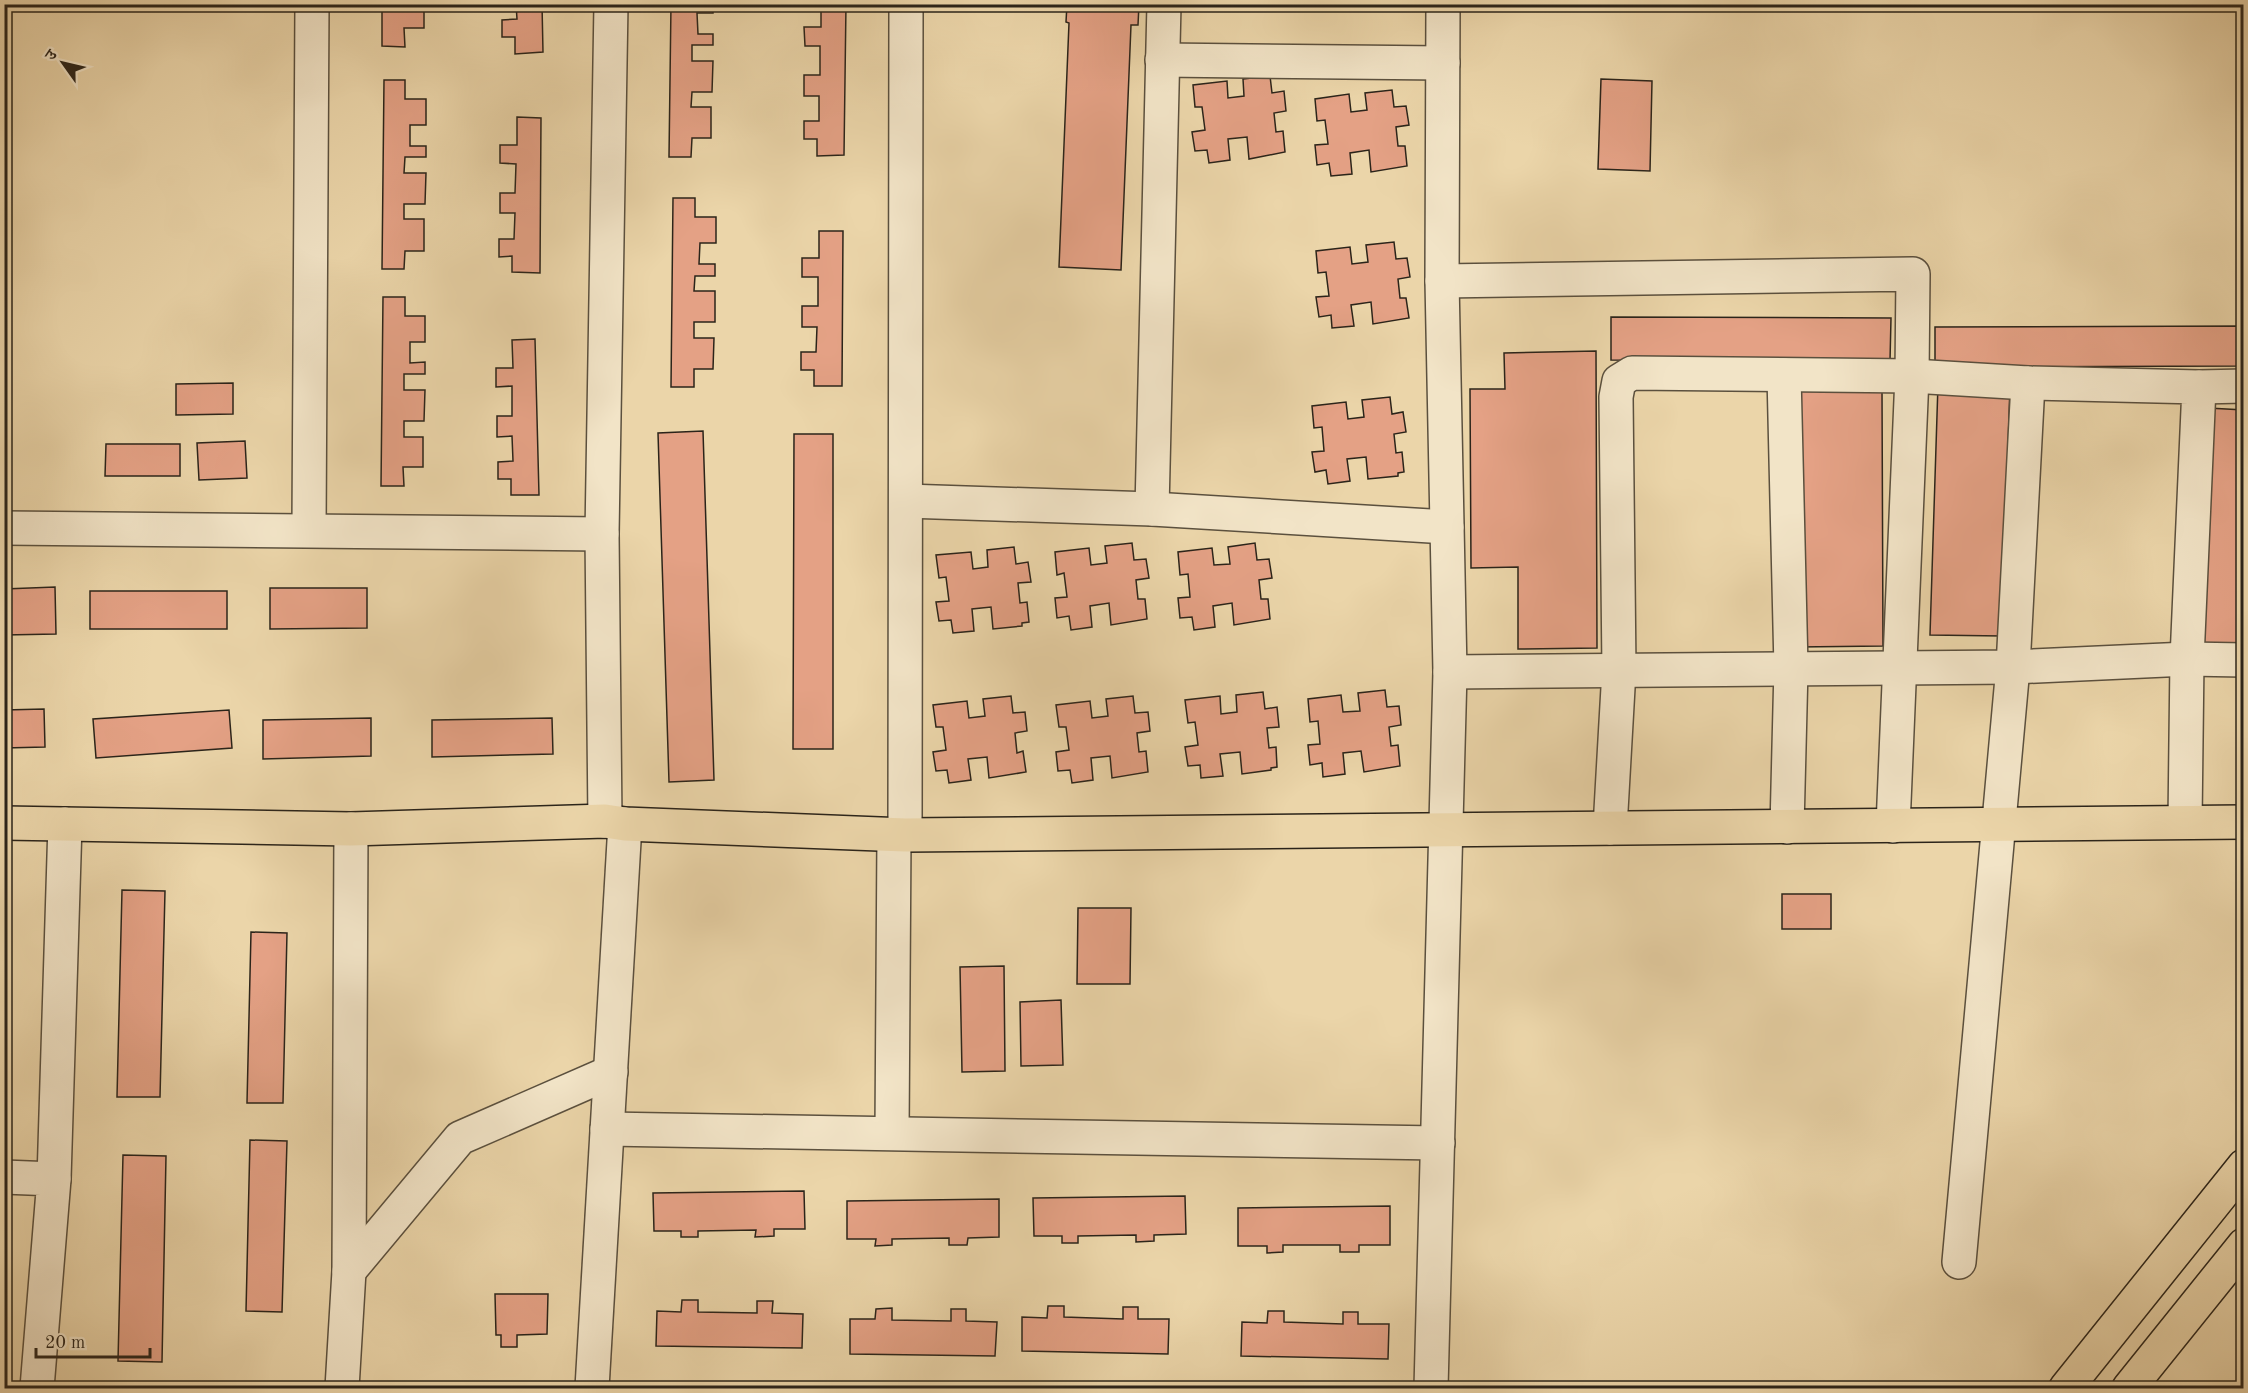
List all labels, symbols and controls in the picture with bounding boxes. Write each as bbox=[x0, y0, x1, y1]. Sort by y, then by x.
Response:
north arrow bbox=[33, 33, 93, 93]
text: उ bbox=[43, 46, 62, 64]
scale bar bbox=[36, 1321, 150, 1359]
text: 20 m bbox=[45, 1334, 85, 1352]

